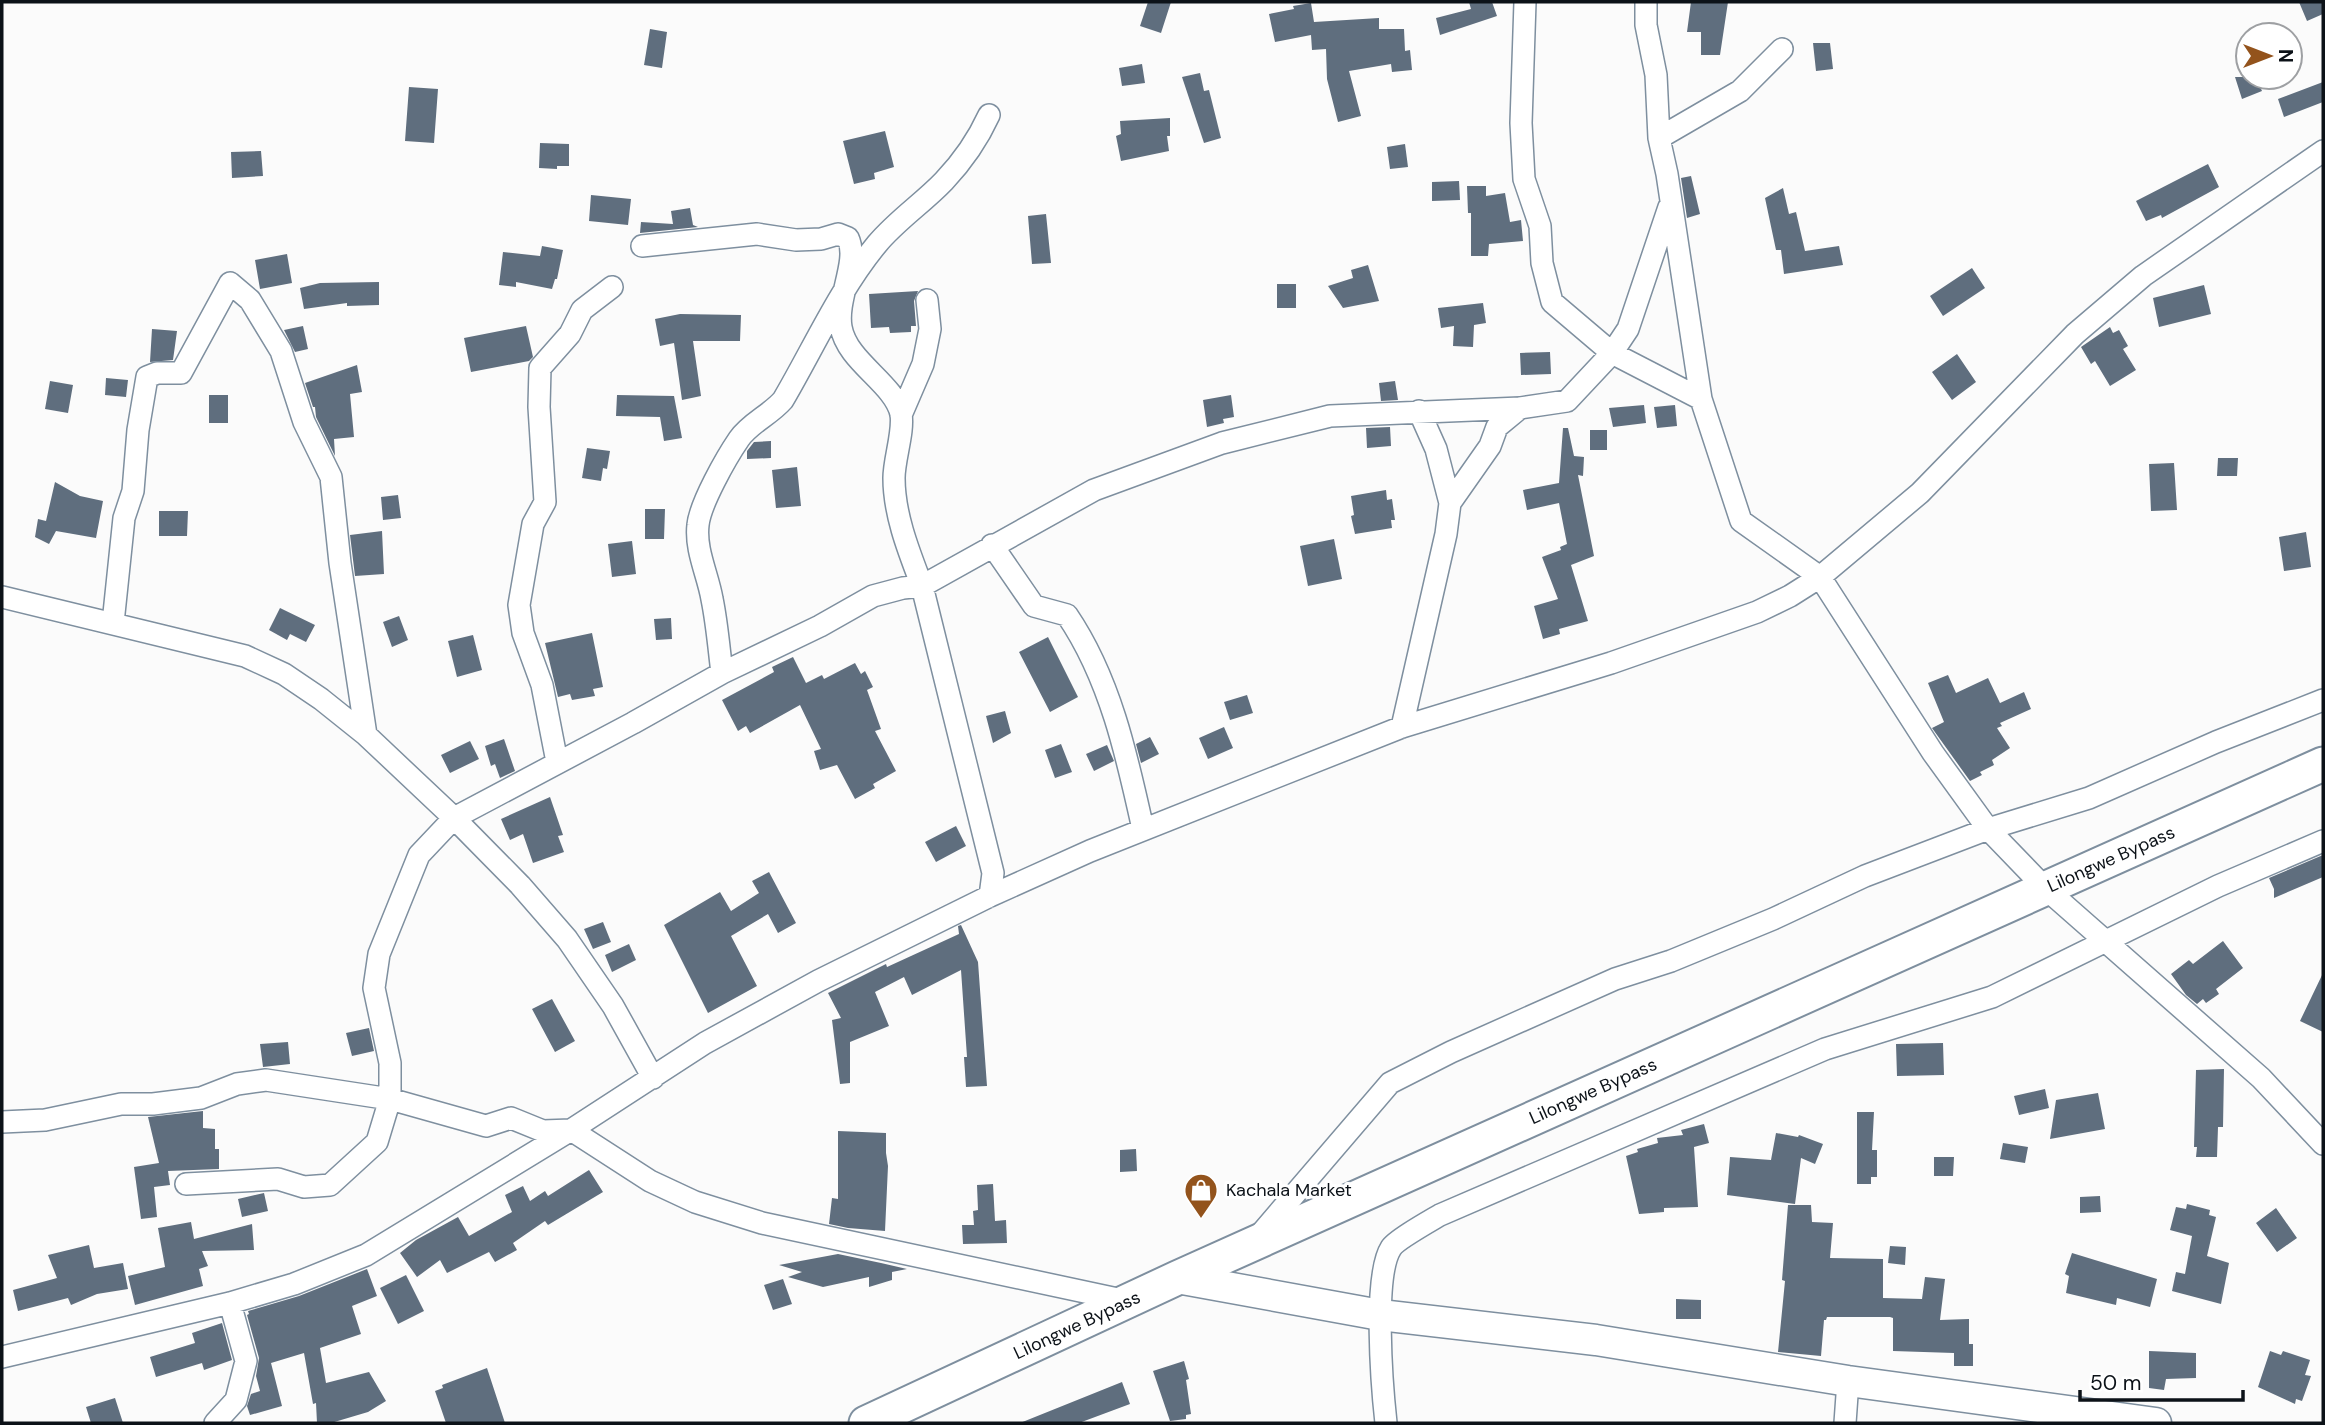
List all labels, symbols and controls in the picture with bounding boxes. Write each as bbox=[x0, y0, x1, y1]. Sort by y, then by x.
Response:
north arrow bbox=[2234, 21, 2304, 91]
text: N bbox=[2273, 49, 2298, 63]
street label: Lilongwe Bypass bbox=[2043, 820, 2179, 898]
street label: Lilongwe Bypass bbox=[1525, 1052, 1661, 1130]
shop icon: Kachala Market bbox=[1182, 1171, 1220, 1220]
place label: Kachala Market bbox=[1226, 1178, 1352, 1202]
street label: Lilongwe Bypass bbox=[1010, 1285, 1144, 1365]
scale bar bbox=[2080, 1358, 2243, 1402]
text: 50 m bbox=[2090, 1369, 2141, 1397]

